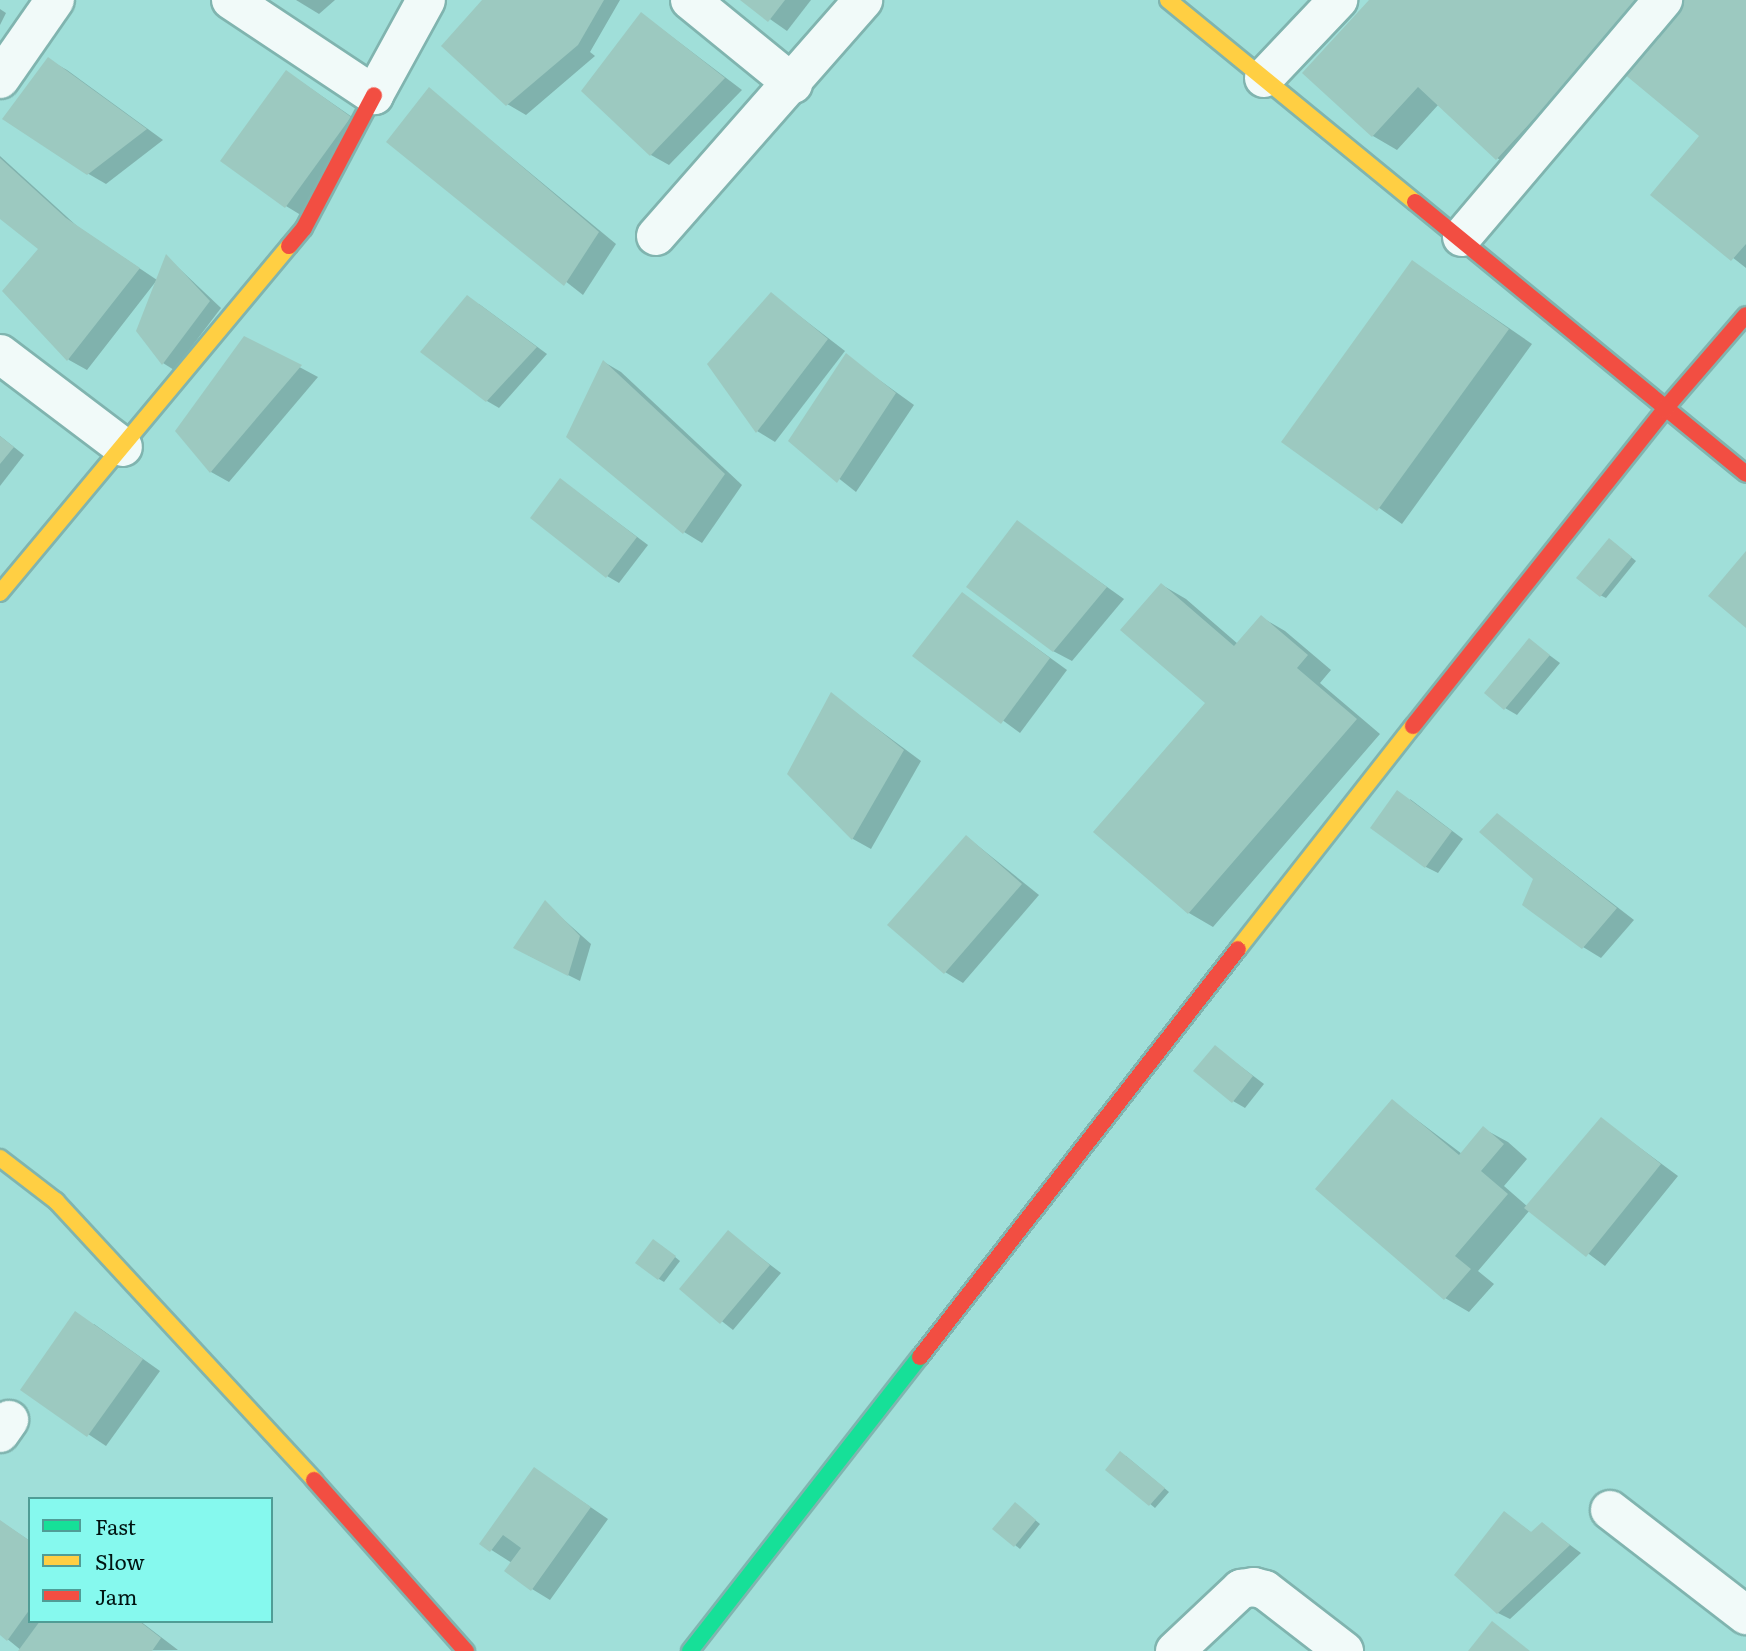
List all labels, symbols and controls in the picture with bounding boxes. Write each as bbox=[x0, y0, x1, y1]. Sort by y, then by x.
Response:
legend bbox=[28, 1497, 273, 1623]
text: Fast bbox=[95, 1510, 136, 1541]
text: Slow bbox=[95, 1545, 145, 1576]
text: Jam bbox=[95, 1580, 137, 1611]

